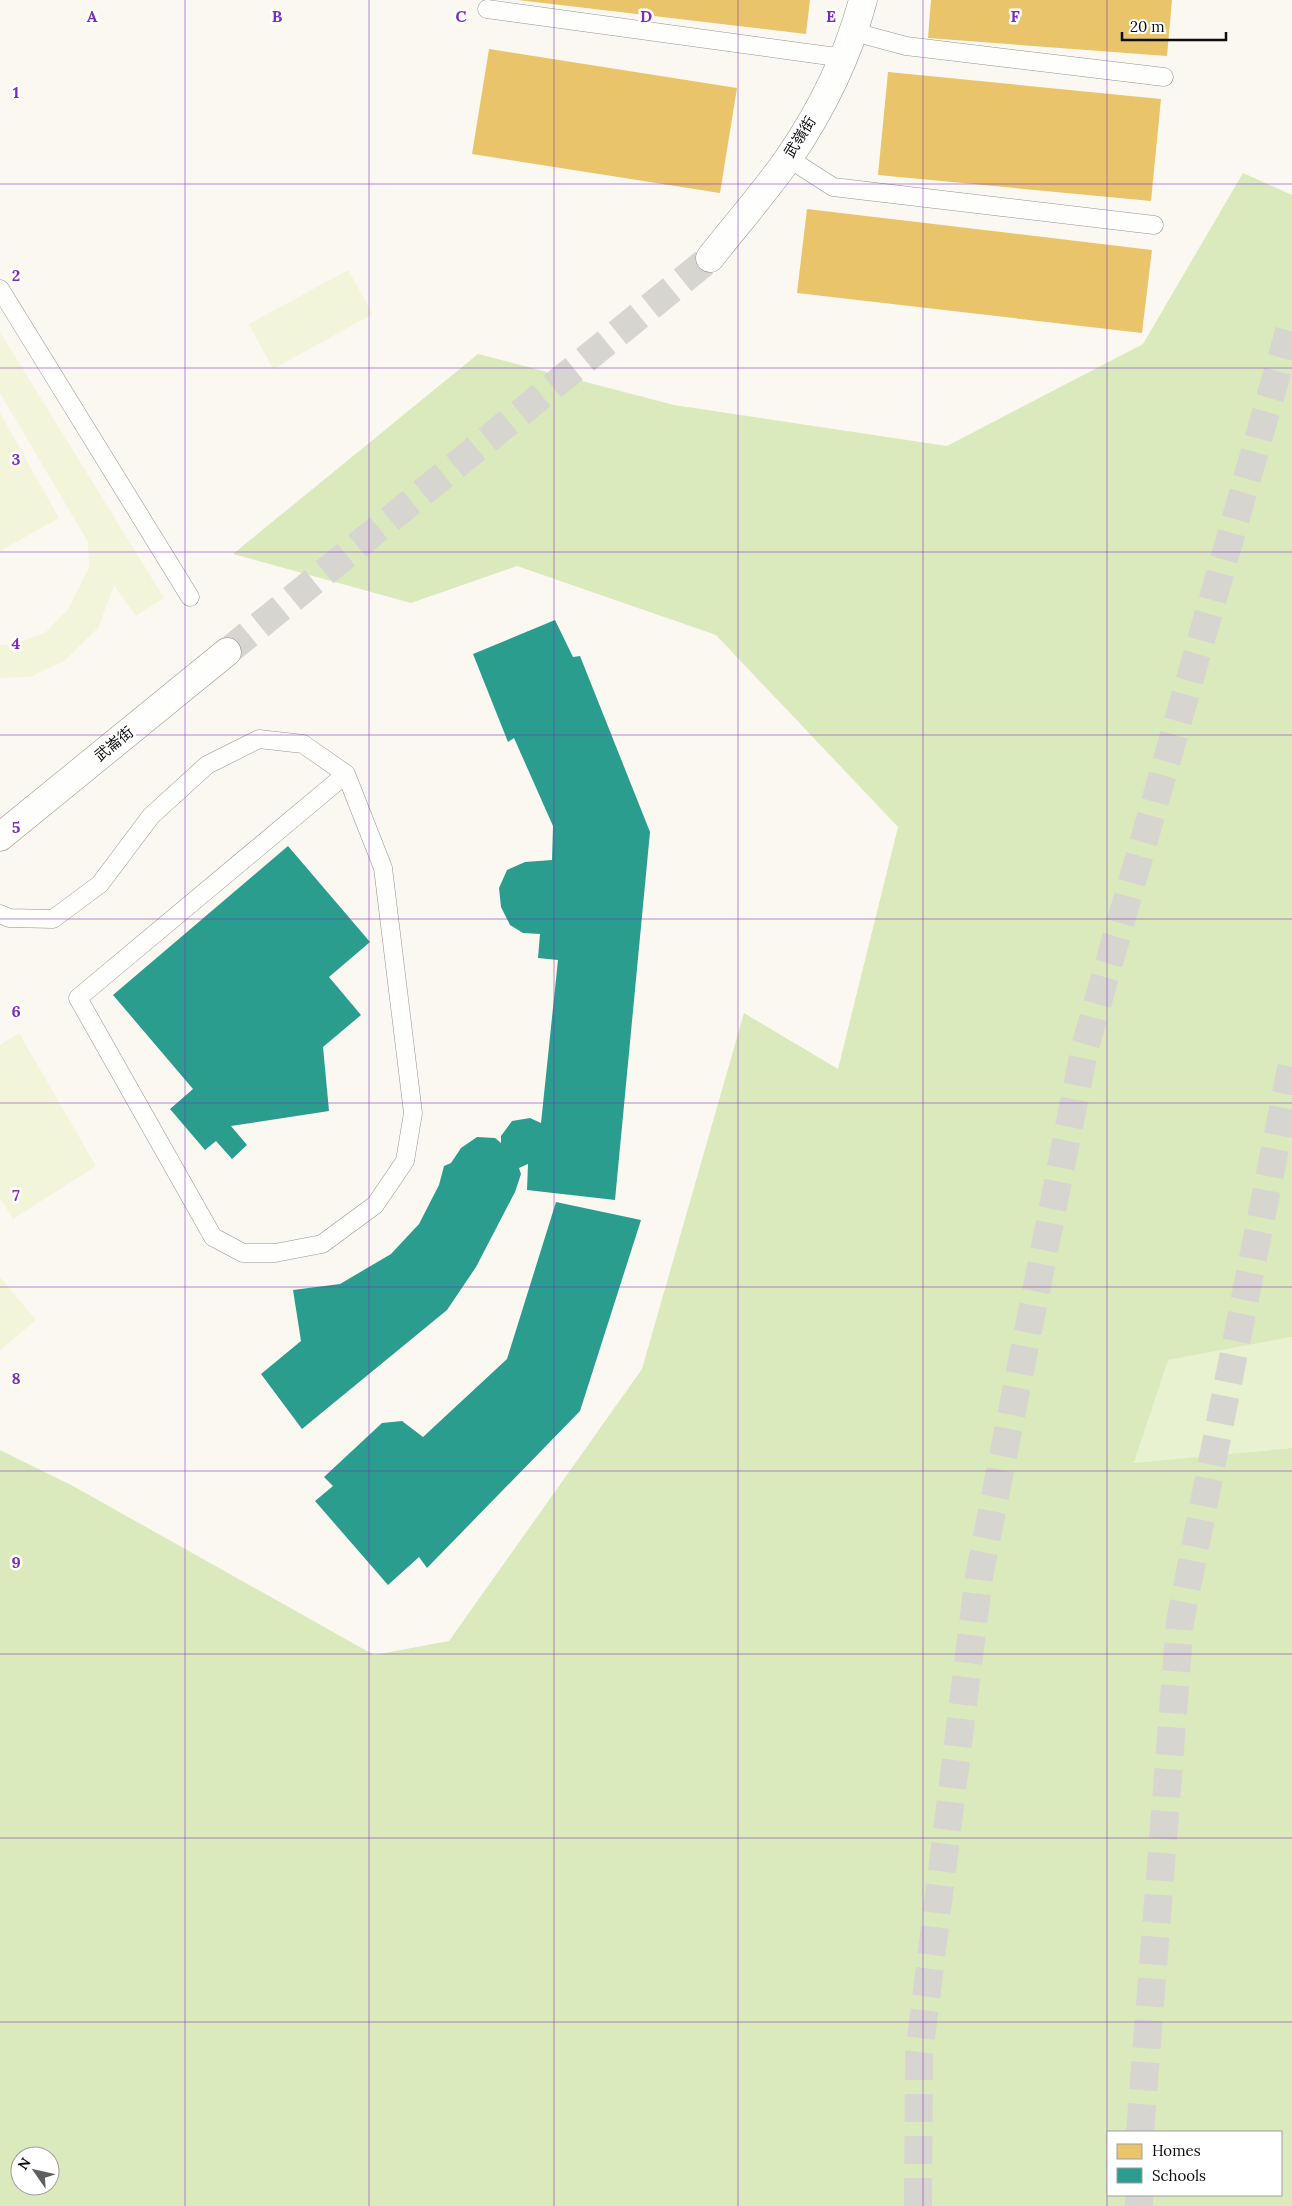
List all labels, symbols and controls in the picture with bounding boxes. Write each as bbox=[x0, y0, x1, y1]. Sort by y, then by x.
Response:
text: A bbox=[87, 6, 98, 26]
text: B bbox=[272, 6, 283, 26]
text: C bbox=[455, 6, 467, 26]
text: D bbox=[640, 6, 652, 26]
text: E bbox=[826, 6, 836, 26]
text: F bbox=[1010, 6, 1020, 26]
scale bar bbox=[1122, 10, 1226, 42]
text: 20 m bbox=[1130, 17, 1165, 36]
text: 1 bbox=[13, 82, 19, 102]
street label: 武嶺街 bbox=[780, 113, 820, 161]
text: 2 bbox=[12, 265, 20, 285]
text: 3 bbox=[12, 449, 21, 469]
text: 4 bbox=[12, 633, 21, 653]
street label: 武崙街 bbox=[90, 722, 137, 765]
text: 5 bbox=[12, 817, 21, 837]
text: 6 bbox=[11, 1001, 21, 1021]
text: 7 bbox=[12, 1185, 20, 1205]
text: 8 bbox=[11, 1368, 21, 1388]
text: 9 bbox=[11, 1552, 21, 1572]
legend bbox=[1107, 2131, 1282, 2196]
text: Homes bbox=[1152, 2141, 1201, 2160]
north arrow bbox=[10, 2146, 60, 2196]
text: N bbox=[14, 2154, 35, 2173]
text: Schools bbox=[1152, 2166, 1206, 2185]

